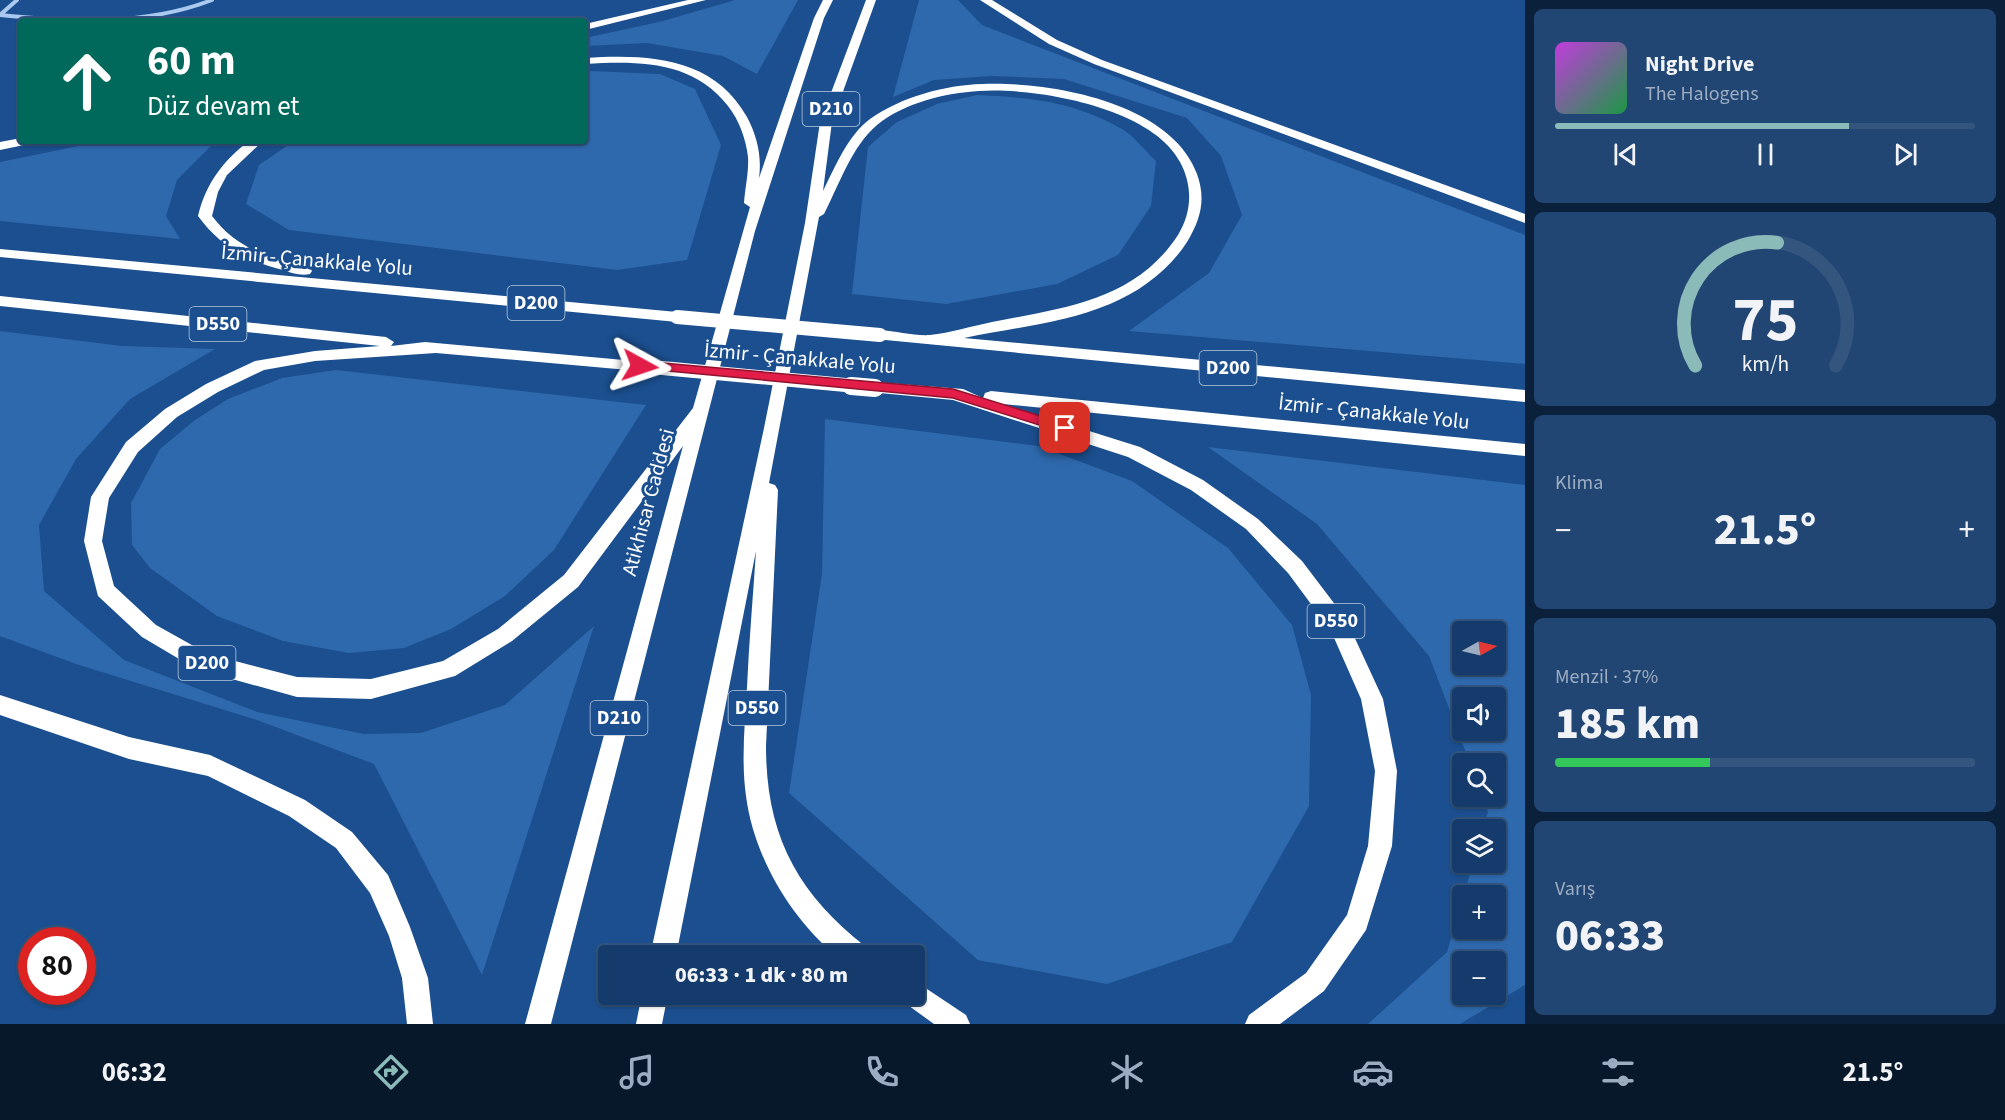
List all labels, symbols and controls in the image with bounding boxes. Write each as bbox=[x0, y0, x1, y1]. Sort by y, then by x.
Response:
text: 60 m bbox=[147, 31, 236, 91]
icon: ahead bbox=[48, 42, 126, 120]
text: Night Drive bbox=[1645, 48, 1754, 80]
text: The Halogens bbox=[1645, 80, 1759, 108]
text: Düz devam et bbox=[147, 87, 299, 126]
road number: D210 bbox=[802, 92, 860, 126]
icon: previous bbox=[1609, 138, 1642, 171]
icon: pause bbox=[1749, 138, 1782, 171]
icon: next bbox=[1889, 138, 1922, 171]
street label: İzmir - Çanakkale Yolu bbox=[220, 237, 414, 283]
text: 75 bbox=[1732, 276, 1798, 365]
road number: D200 bbox=[508, 286, 564, 320]
road number: D550 bbox=[190, 307, 246, 341]
position arrow bbox=[608, 334, 672, 398]
street label: İzmir - Çanakkale Yolu bbox=[703, 335, 897, 381]
text: km/h bbox=[1741, 349, 1789, 380]
road number: D200 bbox=[1200, 351, 1256, 385]
street label: İzmir - Çanakkale Yolu bbox=[1277, 387, 1471, 437]
pin bbox=[1039, 402, 1090, 453]
icon: arrive bbox=[1048, 411, 1081, 444]
street label: Atikhisar Caddesi bbox=[614, 425, 682, 579]
text: Klima bbox=[1555, 469, 1603, 497]
text: 21.5° bbox=[1714, 498, 1816, 562]
text: − bbox=[1555, 507, 1571, 554]
text: + bbox=[1959, 507, 1975, 554]
road number: D550 bbox=[1308, 604, 1364, 638]
north arrow bbox=[1452, 621, 1506, 675]
map controls bbox=[1452, 621, 1506, 1005]
road number: D200 bbox=[178, 646, 236, 680]
text: Menzil · 37% bbox=[1555, 663, 1658, 691]
button: sound bbox=[1452, 687, 1506, 741]
road number: D550 bbox=[728, 691, 786, 725]
text: 185 km bbox=[1555, 692, 1700, 756]
road number: D210 bbox=[590, 701, 648, 735]
button: search bbox=[1452, 753, 1506, 807]
button: layers bbox=[1452, 819, 1506, 873]
text: Varış bbox=[1555, 875, 1595, 903]
button: + bbox=[1452, 885, 1506, 939]
text: 06:33 bbox=[1555, 904, 1665, 968]
speed limit sign: 80 bbox=[18, 927, 96, 1005]
button: − bbox=[1452, 951, 1506, 1005]
text: 06:33 · 1 dk · 80 m bbox=[675, 959, 848, 991]
icon: directions bbox=[370, 1051, 412, 1093]
icon: music bbox=[616, 1051, 658, 1093]
icon: phone bbox=[861, 1051, 903, 1093]
icon: climate bbox=[1106, 1051, 1148, 1093]
icon: car bbox=[1352, 1051, 1394, 1093]
icon: filters bbox=[1597, 1051, 1639, 1093]
text: 06:32 bbox=[102, 1053, 167, 1092]
text: 21.5° bbox=[1843, 1053, 1903, 1092]

